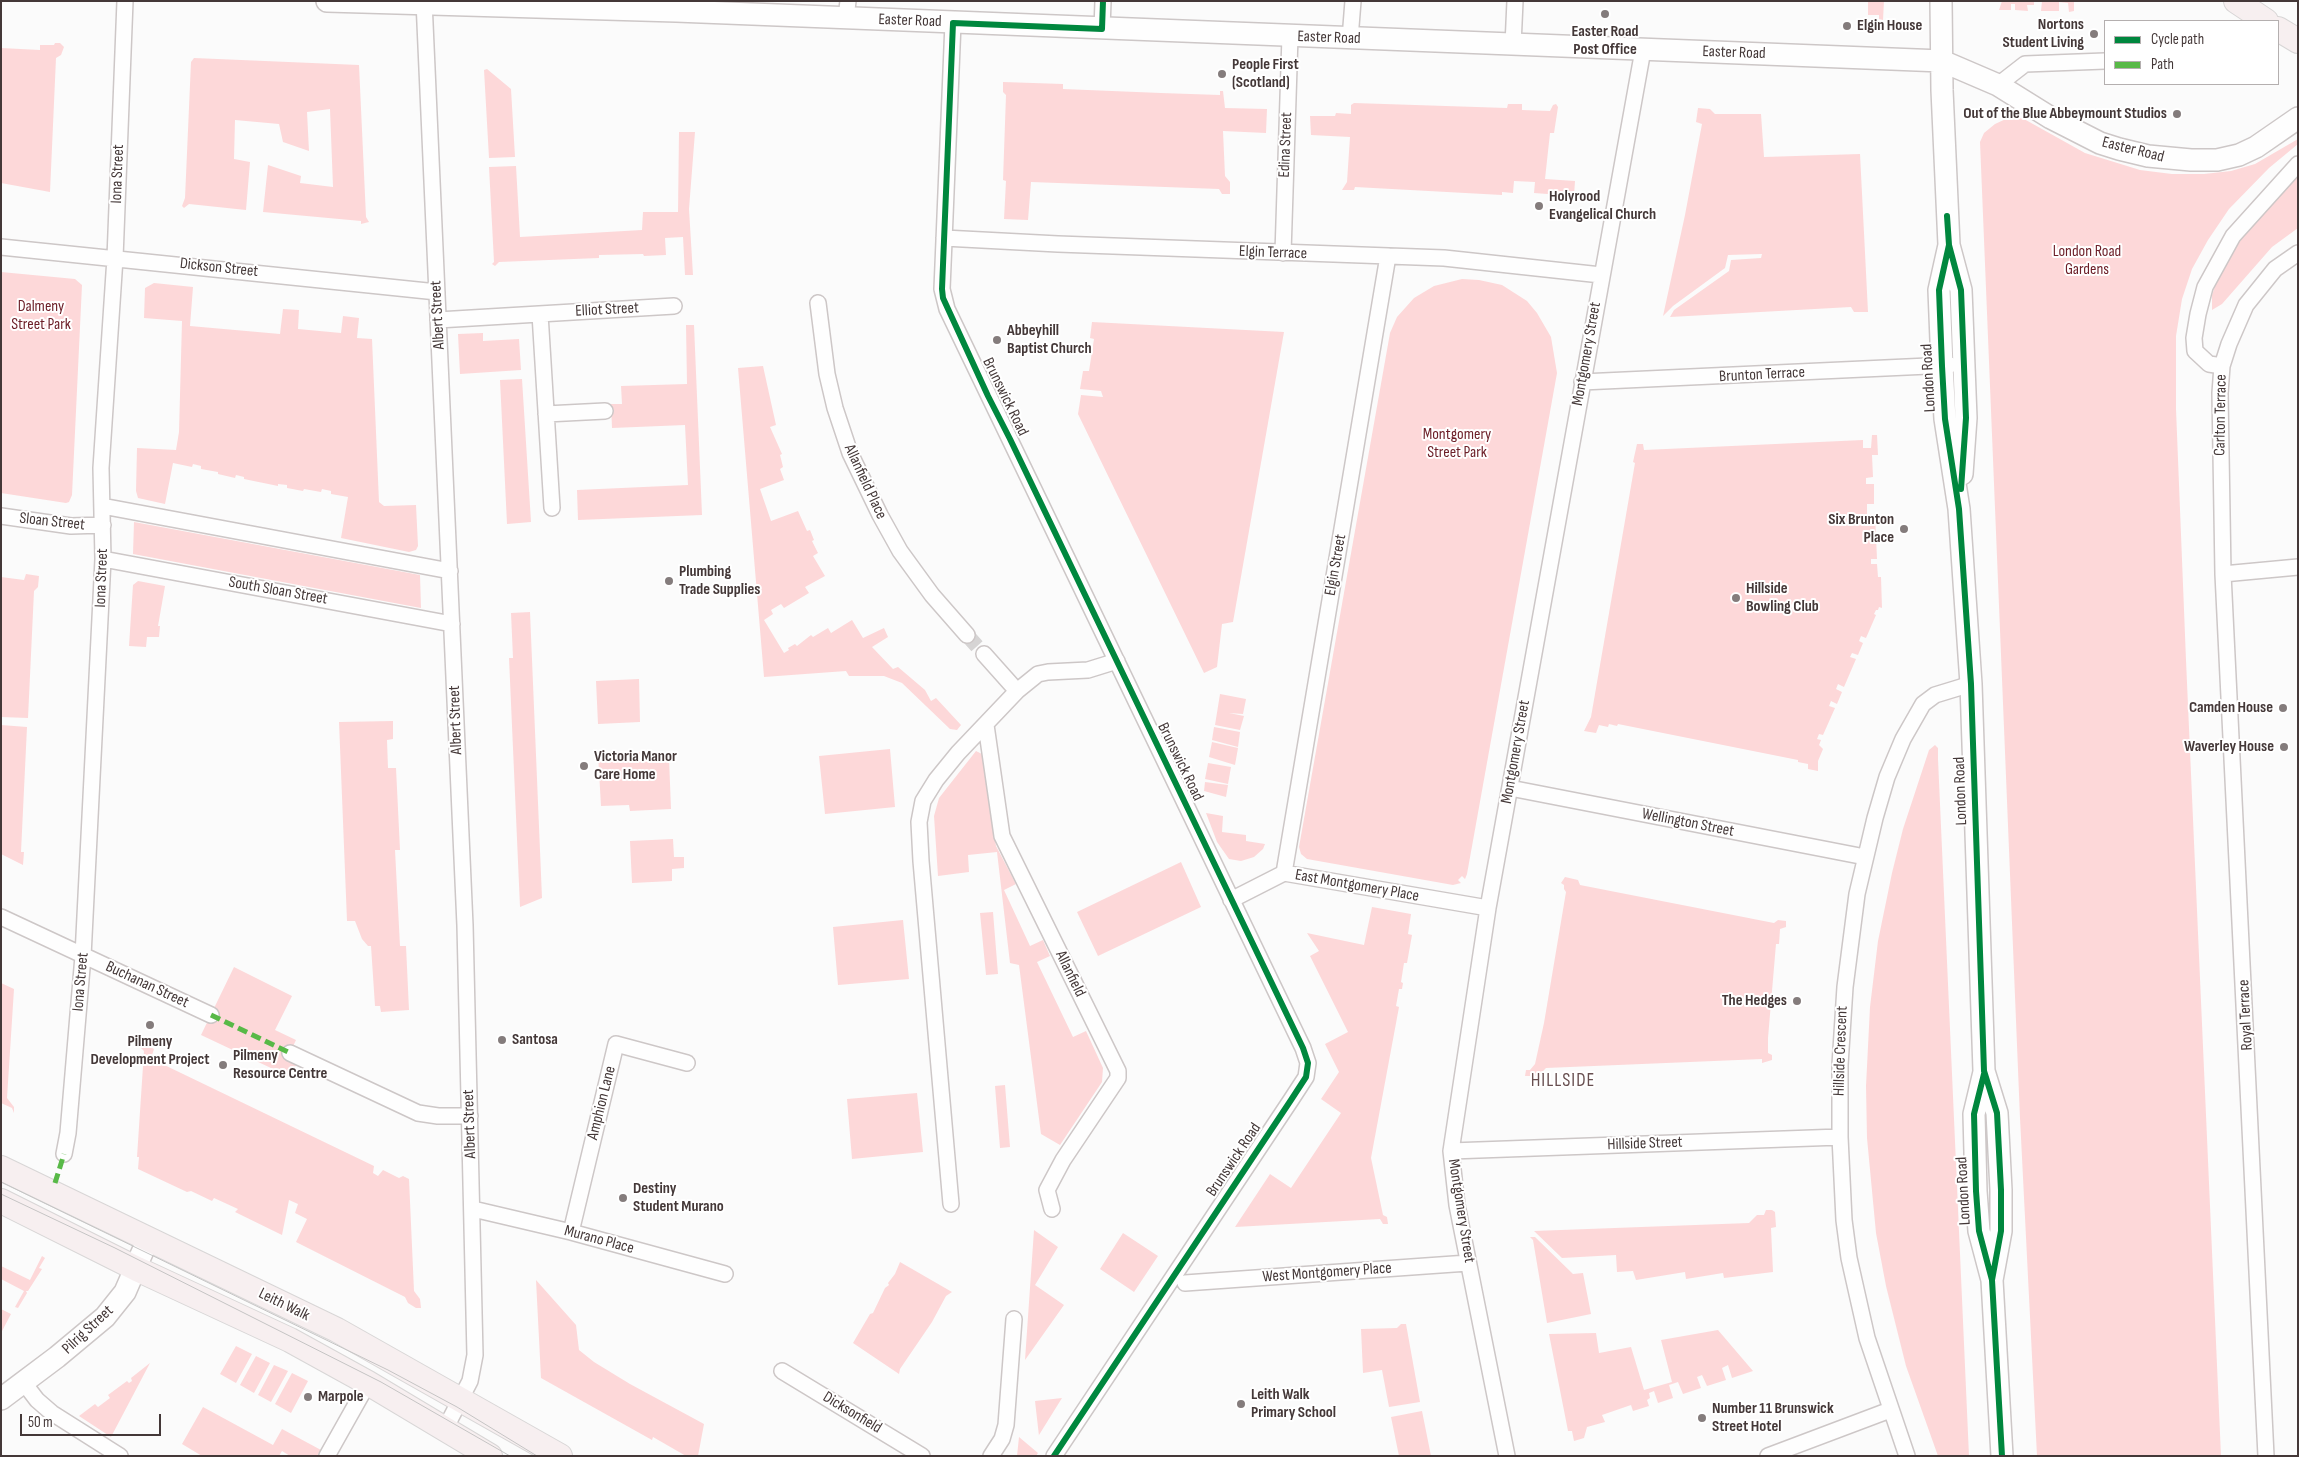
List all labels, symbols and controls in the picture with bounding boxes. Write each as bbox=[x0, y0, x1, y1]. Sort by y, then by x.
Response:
marker: Easter Road Post Office bbox=[1599, 8, 1611, 20]
street label: Easter Road bbox=[878, 10, 942, 32]
place label: Nortons Student Living bbox=[2002, 15, 2084, 53]
place label: Elgin House bbox=[1857, 16, 1922, 36]
marker: Elgin House bbox=[1841, 20, 1853, 32]
legend bbox=[2104, 20, 2279, 85]
place label: Easter Road Post Office bbox=[1571, 22, 1639, 60]
street label: Easter Road bbox=[1297, 27, 1361, 49]
marker: Nortons Student Living bbox=[2088, 28, 2100, 40]
text: Cycle path bbox=[2151, 30, 2204, 49]
street label: Easter Road bbox=[1702, 42, 1766, 64]
place label: People First (Scotland) bbox=[1232, 55, 1299, 93]
text: Path bbox=[2151, 55, 2174, 74]
marker: People First (Scotland) bbox=[1216, 68, 1228, 80]
place label: Out of the Blue Abbeymount Studios bbox=[1963, 104, 2167, 124]
marker: Out of the Blue Abbeymount Studios bbox=[2171, 108, 2183, 120]
street label: Edina Street bbox=[1275, 112, 1297, 178]
street label: Easter Road bbox=[2100, 133, 2166, 167]
street label: Iona Street bbox=[107, 144, 129, 204]
place label: Holyrood Evangelical Church bbox=[1549, 187, 1656, 225]
marker: Holyrood Evangelical Church bbox=[1533, 200, 1545, 212]
street label: Elgin Terrace bbox=[1239, 242, 1307, 264]
park label: London Road Gardens bbox=[2053, 242, 2121, 280]
street label: Dickson Street bbox=[179, 254, 259, 282]
street label: Albert Street bbox=[427, 280, 449, 350]
park label: Dalmeny Street Park bbox=[11, 297, 71, 335]
street label: Elliot Street bbox=[575, 299, 639, 321]
street label: Montgomery Street bbox=[1568, 301, 1606, 407]
place label: Abbeyhill Baptist Church bbox=[1007, 321, 1092, 359]
marker: Abbeyhill Baptist Church bbox=[991, 334, 1003, 346]
street label: London Road bbox=[1918, 343, 1940, 413]
street label: Brunswick Road bbox=[978, 355, 1032, 439]
street label: Brunton Terrace bbox=[1719, 363, 1805, 387]
street label: Carlton Terrace bbox=[2211, 374, 2231, 456]
park label: Montgomery Street Park bbox=[1423, 425, 1491, 463]
street label: Allanfield Place bbox=[839, 442, 891, 522]
street label: Sloan Street bbox=[18, 509, 86, 535]
place label: Six Brunton Place bbox=[1828, 510, 1894, 548]
marker: Six Brunton Place bbox=[1898, 523, 1910, 535]
street label: Elgin Street bbox=[1321, 533, 1351, 597]
street label: Iona Street bbox=[91, 548, 113, 608]
place label: Plumbing Trade Supplies bbox=[679, 562, 760, 600]
street label: South Sloan Street bbox=[227, 573, 329, 609]
marker: Plumbing Trade Supplies bbox=[663, 575, 675, 587]
place label: Hillside Bowling Club bbox=[1746, 579, 1819, 617]
marker: Hillside Bowling Club bbox=[1730, 592, 1742, 604]
street label: Albert Street bbox=[445, 685, 467, 755]
place label: Camden House bbox=[2189, 698, 2273, 718]
street label: Montgomery Street bbox=[1497, 699, 1535, 805]
marker: Camden House bbox=[2277, 702, 2289, 714]
street label: Brunswick Road bbox=[1153, 720, 1207, 804]
place label: Waverley House bbox=[2184, 737, 2274, 757]
marker: Waverley House bbox=[2278, 741, 2290, 753]
place label: Victoria Manor Care Home bbox=[594, 747, 677, 785]
street label: London Road bbox=[1950, 756, 1972, 826]
marker: Victoria Manor Care Home bbox=[578, 760, 590, 772]
street label: Wellington Street bbox=[1640, 805, 1736, 841]
street label: East Montgomery Place bbox=[1294, 866, 1420, 906]
street label: Allanfield bbox=[1051, 948, 1089, 1000]
street label: Iona Street bbox=[69, 952, 93, 1012]
street label: Buchanan Street bbox=[102, 957, 192, 1013]
street label: Royal Terrace bbox=[2235, 979, 2257, 1051]
place label: The Hedges bbox=[1722, 991, 1787, 1011]
marker: The Hedges bbox=[1791, 995, 1803, 1007]
street label: Hillside Crescent bbox=[1830, 1006, 1852, 1096]
marker: Pilmeny Development Project bbox=[144, 1019, 156, 1031]
place label: Santosa bbox=[512, 1030, 558, 1050]
place label: Pilmeny Development Project bbox=[91, 1032, 209, 1070]
marker: Santosa bbox=[496, 1034, 508, 1046]
place label: Pilmeny Resource Centre bbox=[233, 1046, 327, 1084]
marker: Pilmeny Resource Centre bbox=[217, 1059, 229, 1071]
street label: Amphion Lane bbox=[584, 1064, 620, 1142]
district label: HILLSIDE bbox=[1530, 1070, 1596, 1092]
street label: Albert Street bbox=[459, 1089, 481, 1159]
street label: Brunswick Road bbox=[1202, 1120, 1266, 1200]
street label: Hillside Street bbox=[1607, 1133, 1683, 1155]
street label: London Road bbox=[1953, 1156, 1975, 1226]
street label: Montgomery Street bbox=[1443, 1158, 1479, 1264]
place label: Destiny Student Murano bbox=[633, 1179, 724, 1217]
marker: Destiny Student Murano bbox=[617, 1192, 629, 1204]
street label: Murano Place bbox=[562, 1221, 636, 1259]
street label: West Montgomery Place bbox=[1262, 1259, 1392, 1287]
street label: Leith Walk bbox=[255, 1284, 313, 1326]
street label: Pilrig Street bbox=[58, 1302, 118, 1358]
place label: Leith Walk Primary School bbox=[1251, 1385, 1336, 1423]
place label: Marpole bbox=[318, 1387, 364, 1407]
street label: Dicksonfield bbox=[819, 1388, 885, 1438]
marker: Marpole bbox=[302, 1391, 314, 1403]
marker: Leith Walk Primary School bbox=[1235, 1398, 1247, 1410]
place label: Number 11 Brunswick Street Hotel bbox=[1712, 1399, 1834, 1437]
scale bar bbox=[22, 1404, 164, 1436]
marker: Number 11 Brunswick Street Hotel bbox=[1696, 1412, 1708, 1424]
text: 50 m bbox=[28, 1413, 53, 1432]

